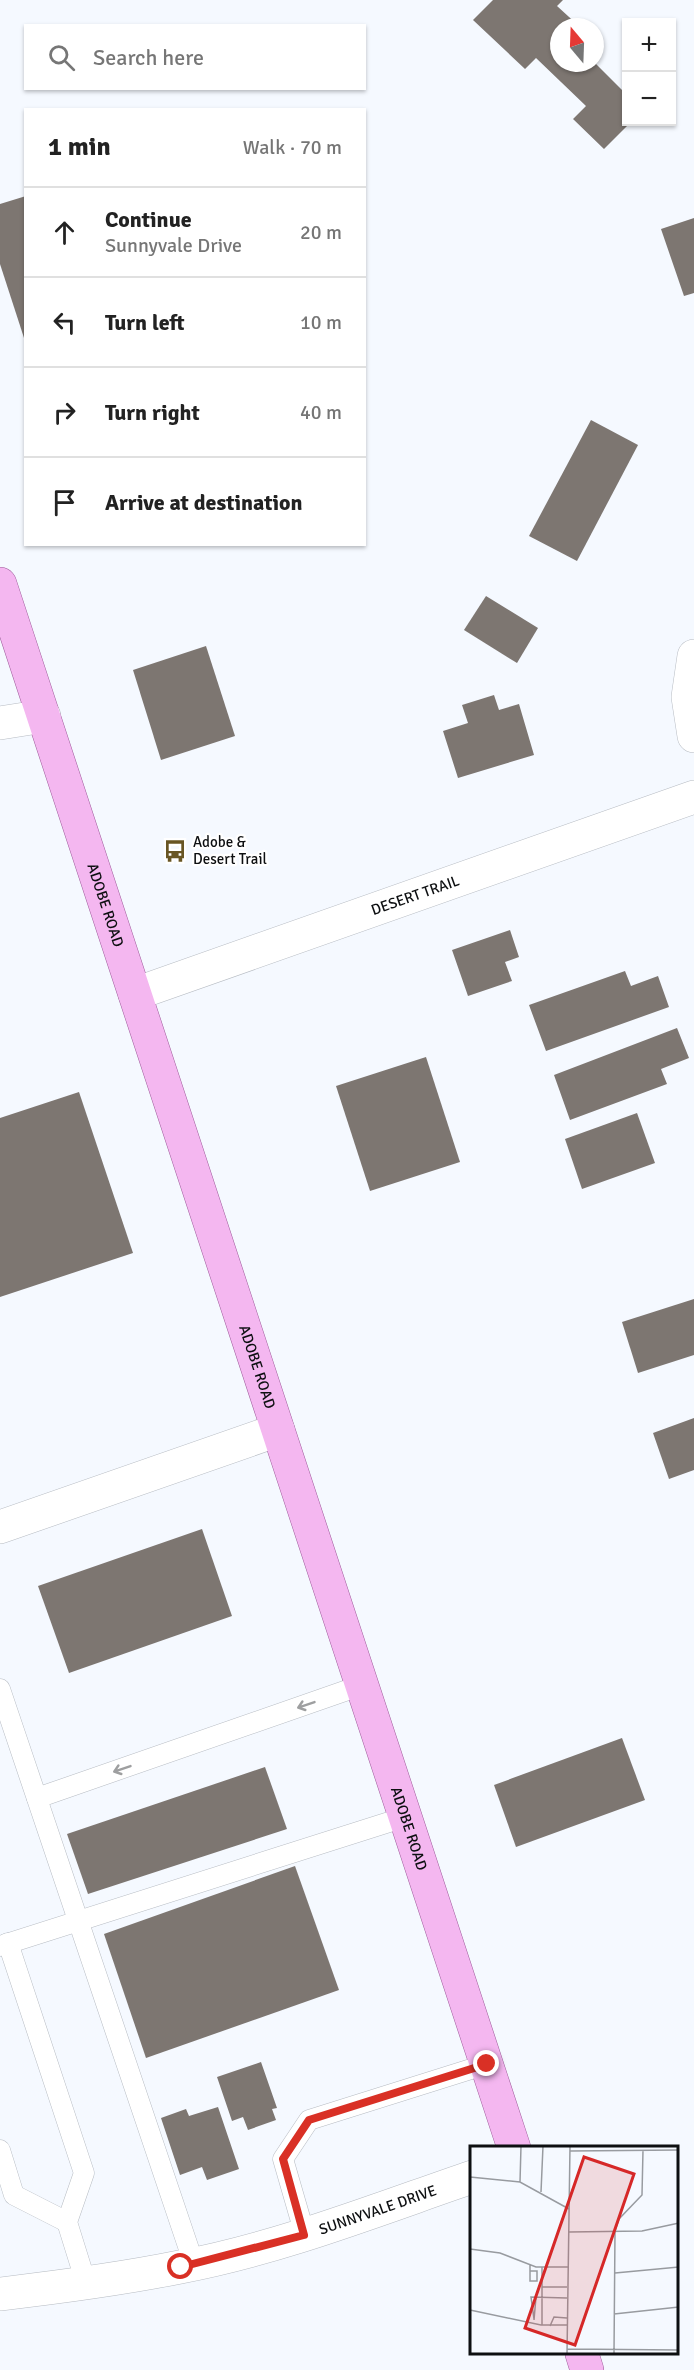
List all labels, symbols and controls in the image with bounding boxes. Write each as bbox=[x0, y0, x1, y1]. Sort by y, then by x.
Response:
north arrow bbox=[550, 18, 604, 72]
map controls bbox=[622, 18, 676, 126]
button: + bbox=[622, 18, 676, 72]
search box bbox=[24, 24, 366, 90]
icon: search bbox=[45, 41, 78, 74]
text: Search here bbox=[93, 44, 204, 71]
button: − bbox=[622, 72, 676, 126]
text: 1 min bbox=[48, 131, 111, 163]
text: Walk · 70 m bbox=[243, 135, 342, 160]
text: Continue bbox=[105, 206, 192, 233]
icon: ahead bbox=[48, 216, 81, 249]
text: 20 m bbox=[300, 220, 342, 245]
text: Sunnyvale Drive bbox=[105, 233, 242, 258]
icon: left bbox=[48, 306, 81, 339]
text: Turn left bbox=[105, 309, 185, 336]
text: 10 m bbox=[300, 310, 342, 335]
icon: right bbox=[48, 396, 81, 429]
text: Turn right bbox=[105, 399, 200, 426]
text: 40 m bbox=[300, 400, 342, 425]
icon: arrive bbox=[48, 486, 81, 519]
text: Arrive at destination bbox=[105, 489, 302, 516]
place label: Adobe & Desert Trail bbox=[193, 833, 267, 868]
bus stop icon: Adobe & Desert Trail bbox=[162, 838, 188, 864]
street label: ADOBE ROAD bbox=[83, 861, 128, 949]
street label: DESERT TRAIL bbox=[369, 871, 462, 919]
street label: ADOBE ROAD bbox=[235, 1323, 279, 1411]
one-way arrow bbox=[298, 1700, 316, 1711]
one-way arrow bbox=[113, 1764, 132, 1775]
street label: ADOBE ROAD bbox=[387, 1784, 431, 1873]
route end bbox=[473, 2050, 499, 2076]
inset map bbox=[470, 2146, 679, 2355]
street label: SUNNYVALE DRIVE bbox=[317, 2181, 439, 2238]
route start bbox=[167, 2253, 193, 2279]

